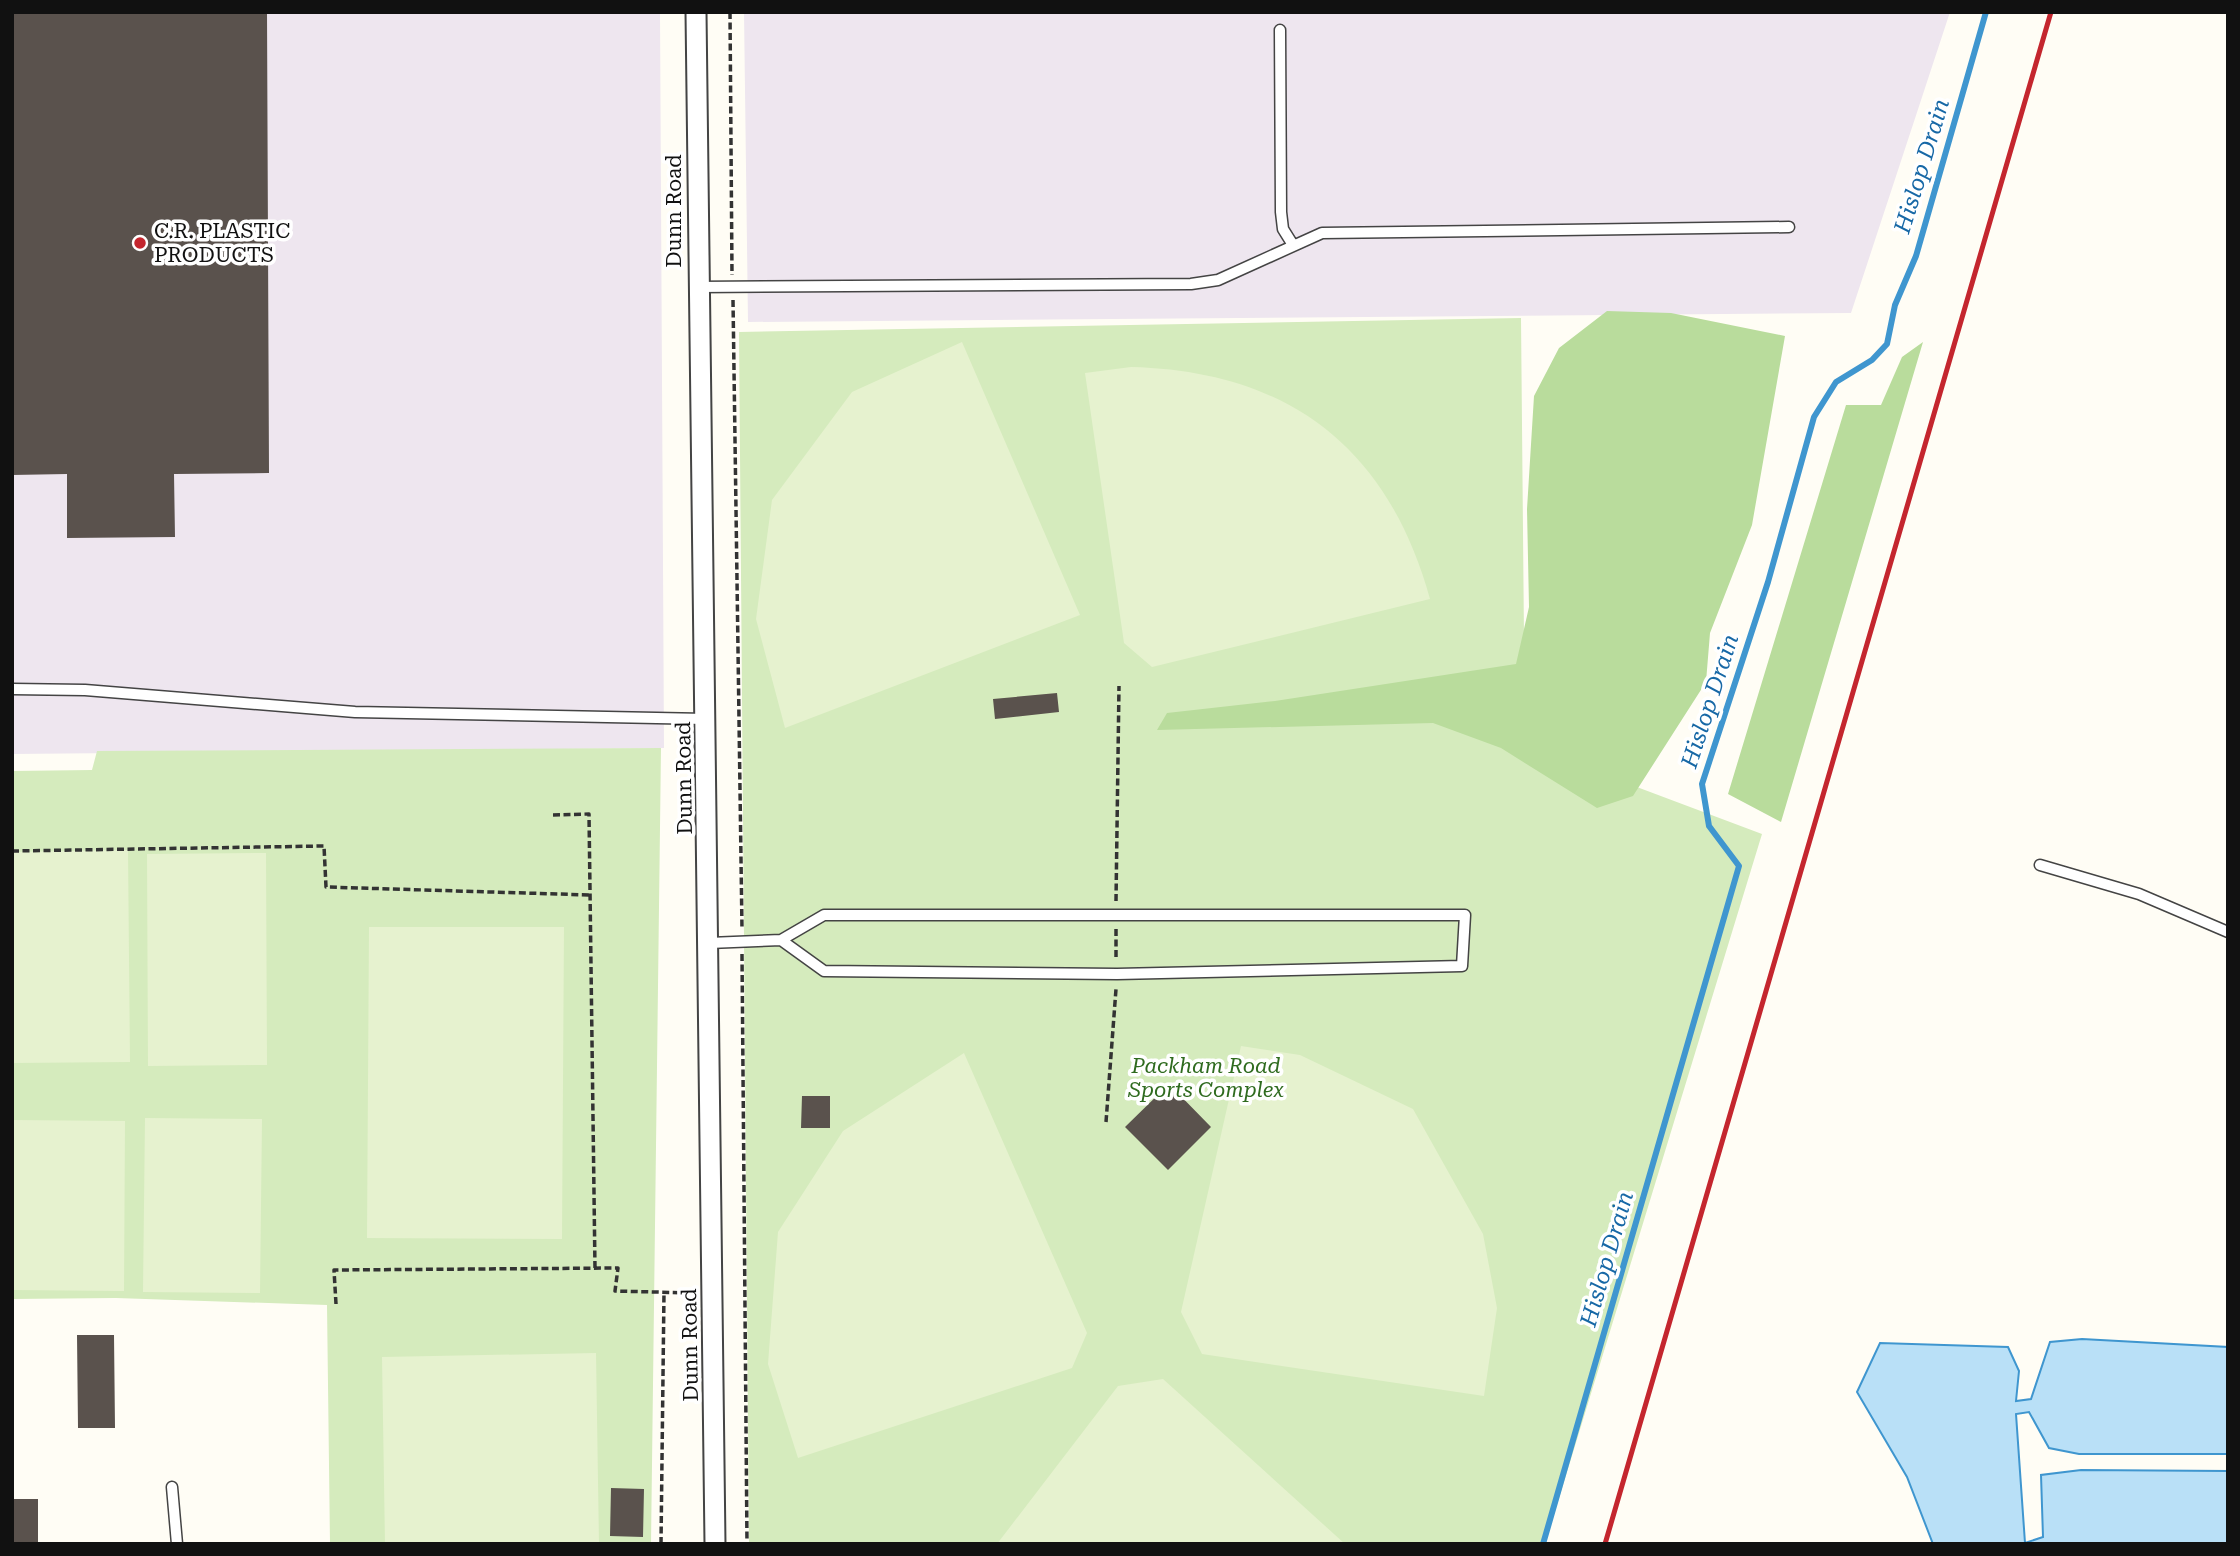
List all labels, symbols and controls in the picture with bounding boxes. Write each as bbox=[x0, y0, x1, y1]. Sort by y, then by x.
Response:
water label: Hislop Drain bbox=[1888, 96, 1955, 237]
street label: Dunn Road bbox=[662, 154, 686, 268]
place label: C.R. PLASTIC PRODUCTS bbox=[154, 219, 290, 267]
marker: C.R. PLASTIC PRODUCTS bbox=[132, 235, 148, 251]
water label: Hislop Drain bbox=[1675, 631, 1744, 772]
street label: Dunn Road bbox=[671, 721, 697, 835]
park label: Packham Road Sports Complex bbox=[1127, 1054, 1284, 1102]
water label: Hislop Drain bbox=[1575, 1188, 1639, 1331]
street label: Dunn Road bbox=[677, 1288, 703, 1402]

